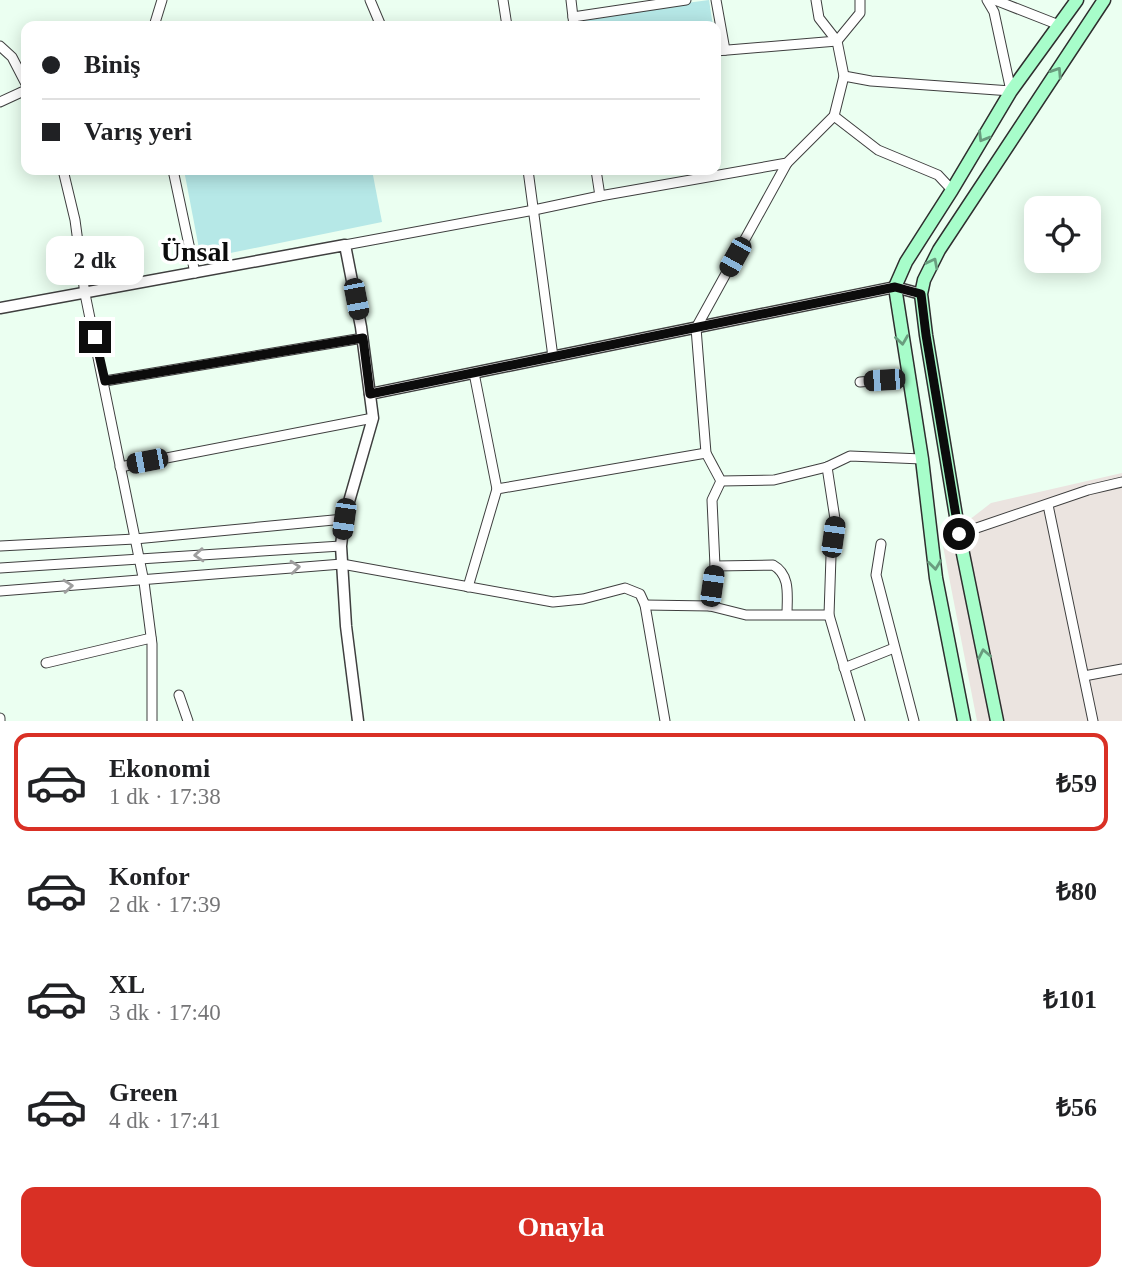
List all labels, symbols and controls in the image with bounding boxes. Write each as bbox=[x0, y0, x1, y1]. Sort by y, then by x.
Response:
text: Biniş bbox=[84, 50, 140, 79]
one-way arrow bbox=[1049, 67, 1062, 80]
text: Varış yeri bbox=[84, 117, 192, 146]
one-way arrow bbox=[979, 130, 992, 143]
map controls bbox=[1024, 196, 1101, 273]
button: locate bbox=[1024, 196, 1101, 273]
car bbox=[716, 234, 755, 280]
callout: 2 dk bbox=[46, 236, 144, 284]
district label: Ünsal bbox=[161, 236, 229, 267]
text: 2 dk bbox=[74, 248, 116, 273]
one-way arrow bbox=[924, 258, 938, 270]
car bbox=[342, 276, 371, 322]
route end bbox=[79, 321, 111, 353]
one-way arrow bbox=[895, 334, 910, 346]
car bbox=[863, 368, 906, 392]
car bbox=[125, 447, 170, 475]
car bbox=[331, 497, 358, 541]
car bbox=[820, 515, 847, 559]
route start bbox=[943, 518, 975, 550]
one-way arrow bbox=[193, 547, 204, 562]
one-way arrow bbox=[927, 559, 942, 571]
one-way arrow bbox=[290, 560, 301, 575]
car bbox=[699, 564, 726, 608]
one-way arrow bbox=[63, 579, 74, 594]
one-way arrow bbox=[977, 648, 992, 660]
icon: car bbox=[25, 751, 88, 814]
text: Ekonomi bbox=[109, 754, 210, 783]
text: ₺59 bbox=[1056, 769, 1097, 798]
text: 1 dk · 17:38 bbox=[109, 784, 221, 809]
icon: car bbox=[25, 859, 88, 922]
text: Konfor bbox=[109, 862, 190, 891]
text: ₺80 bbox=[1056, 877, 1097, 906]
text: 2 dk · 17:39 bbox=[109, 892, 221, 917]
icon: car bbox=[25, 967, 88, 1030]
text: XL bbox=[109, 970, 145, 999]
text: ₺101 bbox=[1043, 985, 1097, 1014]
text: 3 dk · 17:40 bbox=[109, 1000, 221, 1025]
icon: car bbox=[25, 1075, 88, 1138]
text: Green bbox=[109, 1078, 178, 1107]
text: ₺56 bbox=[1056, 1093, 1097, 1122]
text: 4 dk · 17:41 bbox=[109, 1108, 221, 1133]
button: Onayla bbox=[21, 1187, 1101, 1267]

